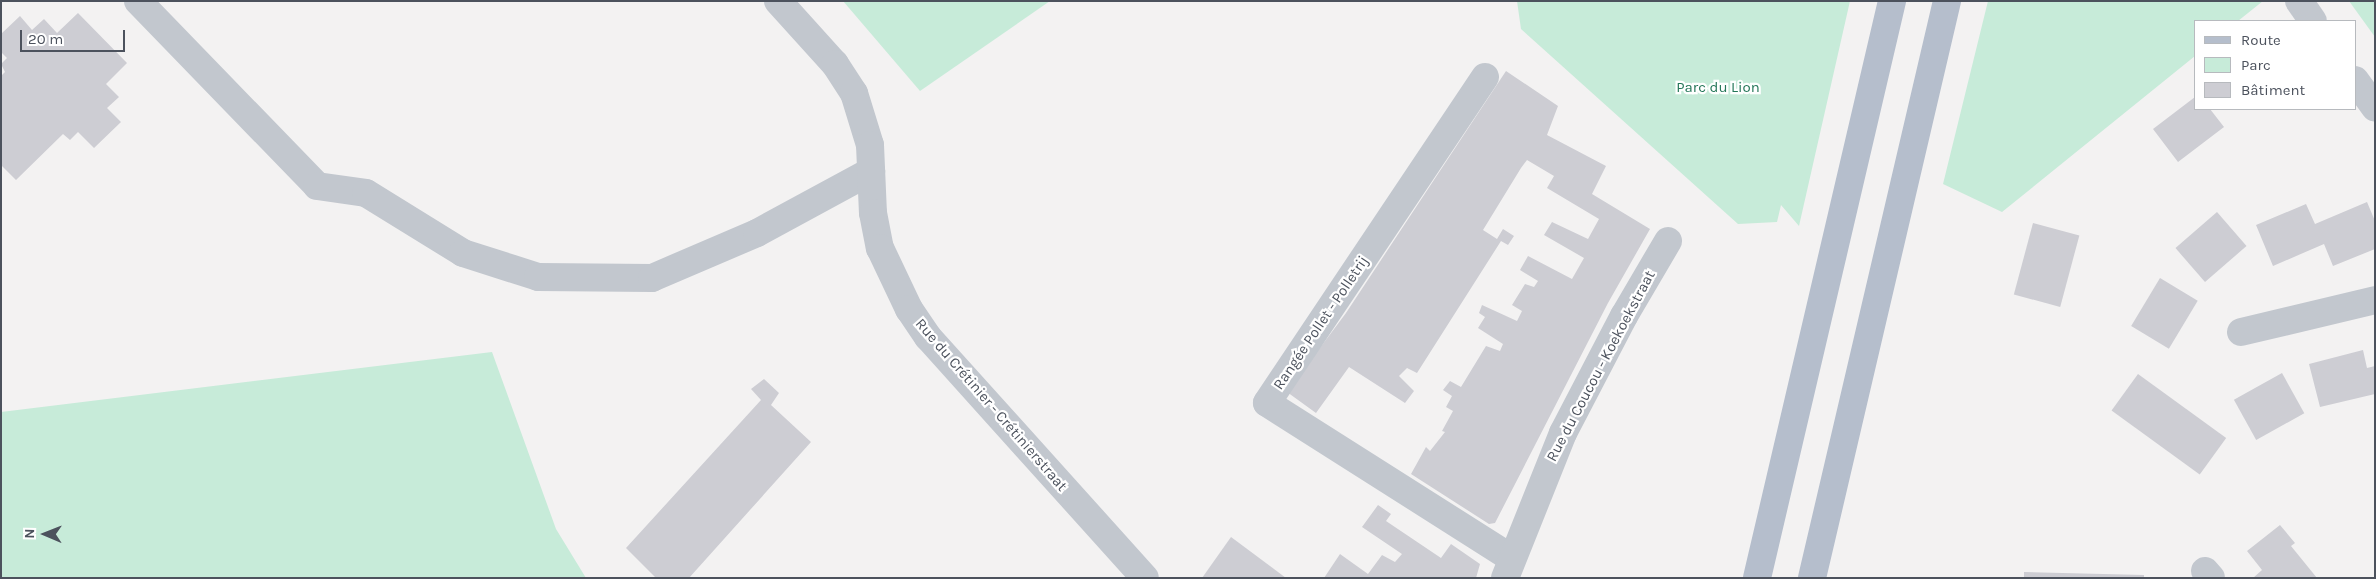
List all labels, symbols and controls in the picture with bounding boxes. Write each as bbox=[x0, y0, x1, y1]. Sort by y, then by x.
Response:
scale bar bbox=[22, 20, 128, 52]
legend bbox=[2194, 20, 2356, 110]
text: 20 m bbox=[28, 30, 63, 48]
text: Route bbox=[2241, 31, 2281, 49]
text: Parc bbox=[2241, 56, 2271, 74]
park label: Parc du Lion bbox=[1676, 79, 1760, 97]
text: Bâtiment bbox=[2241, 81, 2305, 99]
street label: Rangée Pollet - Polletrij bbox=[1270, 253, 1372, 393]
street label: Rue du Coucou - Koekoekstraat bbox=[1543, 267, 1659, 465]
street label: Rue du Crétinier - Crétinierstraat bbox=[911, 315, 1071, 495]
north arrow bbox=[20, 509, 70, 559]
text: N bbox=[21, 529, 38, 539]

